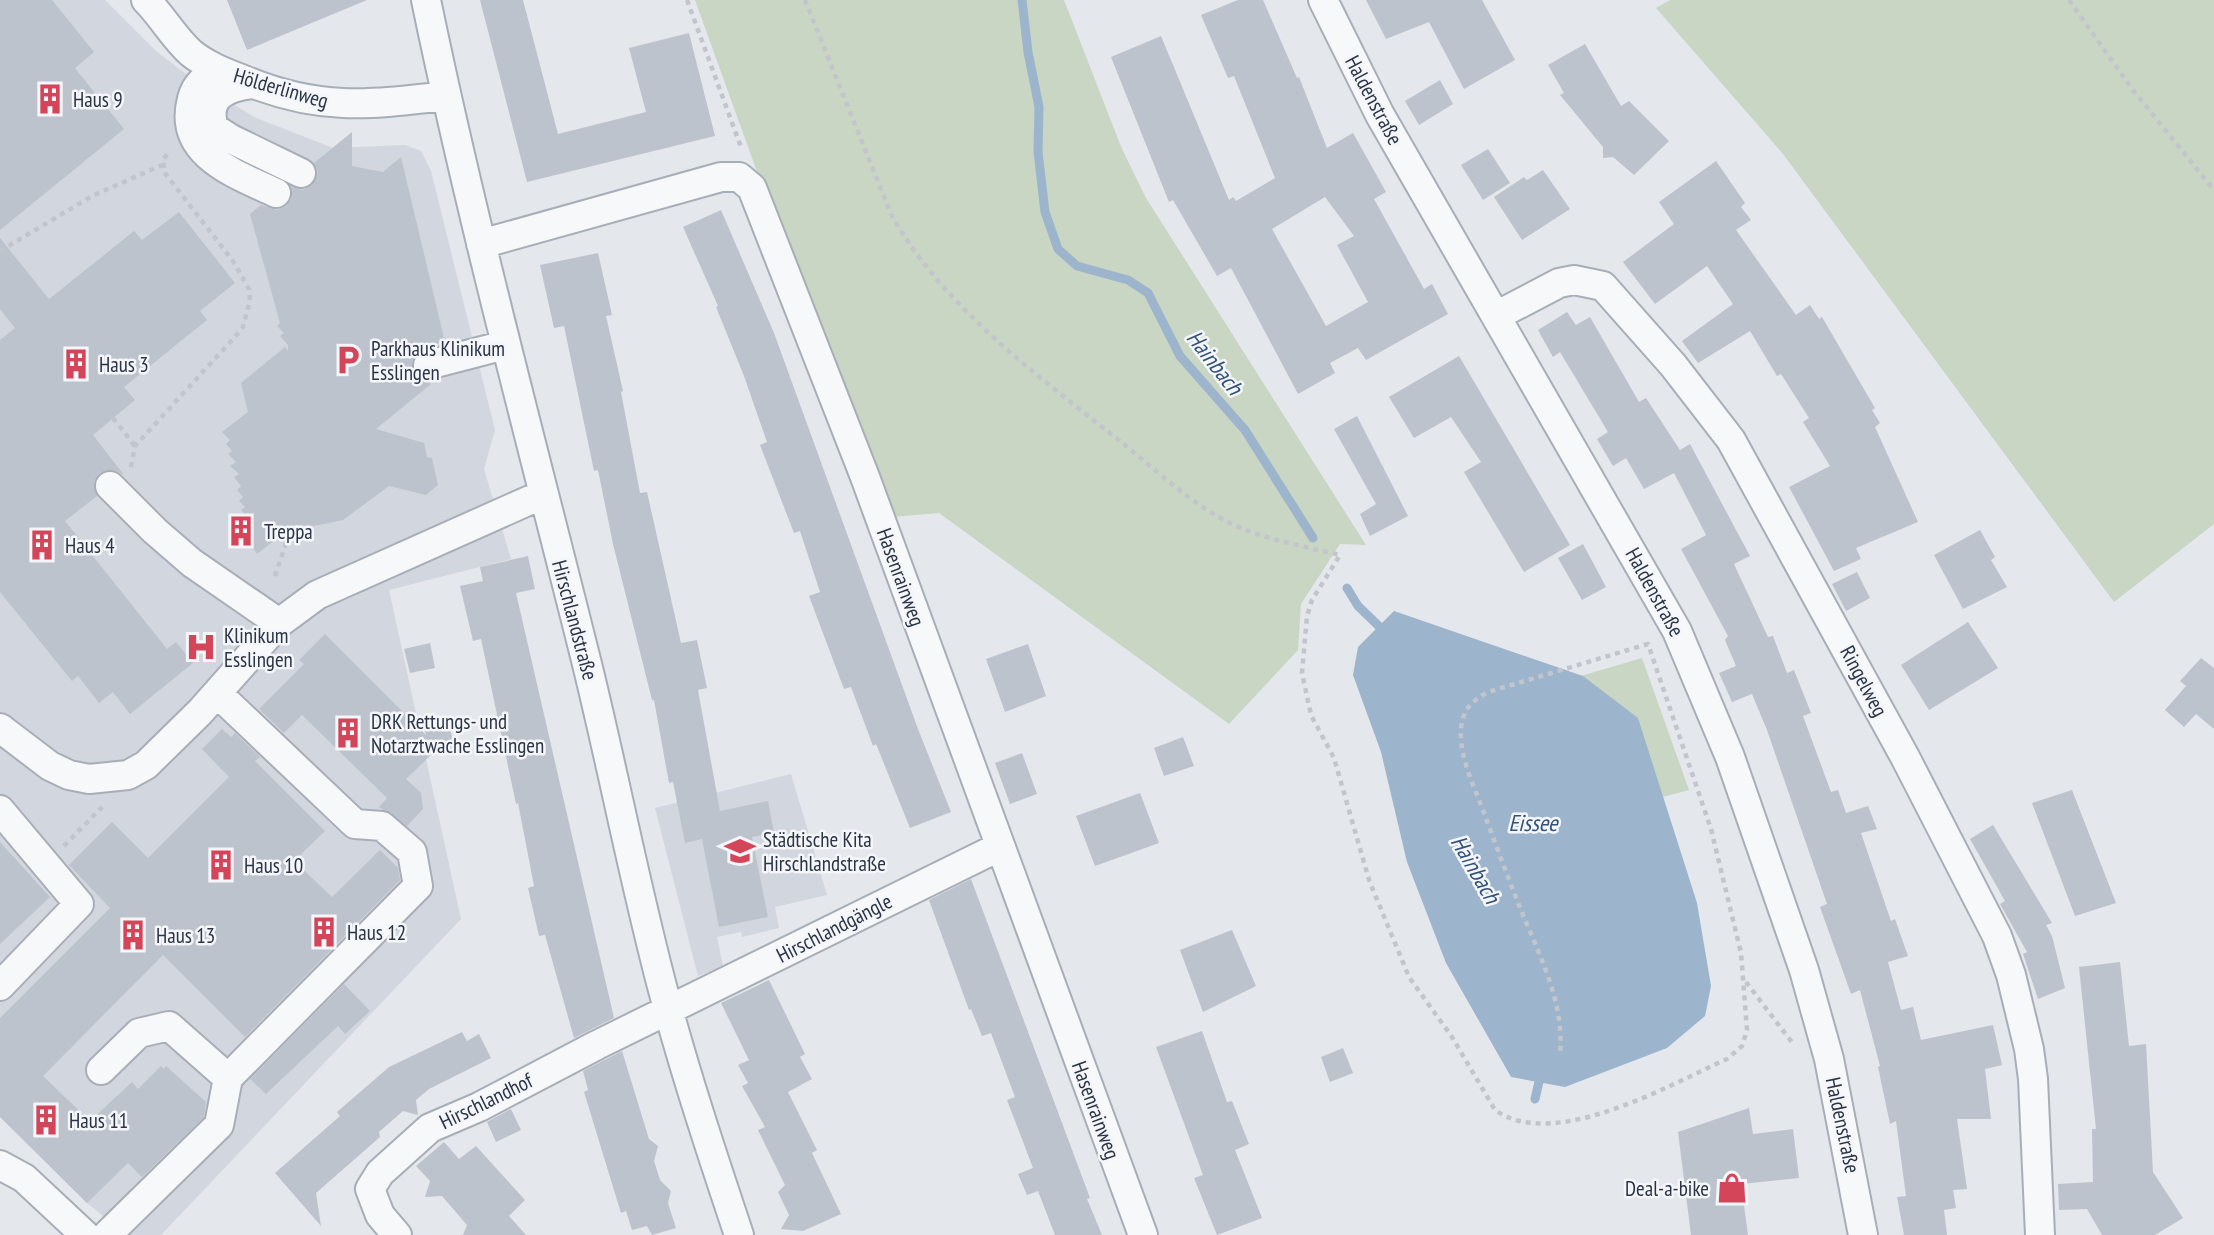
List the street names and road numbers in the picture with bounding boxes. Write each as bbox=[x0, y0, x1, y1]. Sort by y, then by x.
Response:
street label: Haldenstraße bbox=[1339, 51, 1409, 149]
street label: Hölderlinweg bbox=[231, 62, 331, 114]
street label: Hasenrainweg bbox=[871, 524, 931, 630]
street label: Haldenstraße bbox=[1620, 543, 1690, 641]
street label: Hirschlandstraße bbox=[546, 557, 604, 683]
street label: Ringelweg bbox=[1834, 641, 1894, 721]
street label: Hirschlandgängle bbox=[772, 887, 896, 969]
street label: Hasenrainweg bbox=[1066, 1057, 1126, 1163]
street label: Hirschlandhof bbox=[435, 1067, 538, 1135]
street label: Haldenstraße bbox=[1820, 1075, 1866, 1175]

